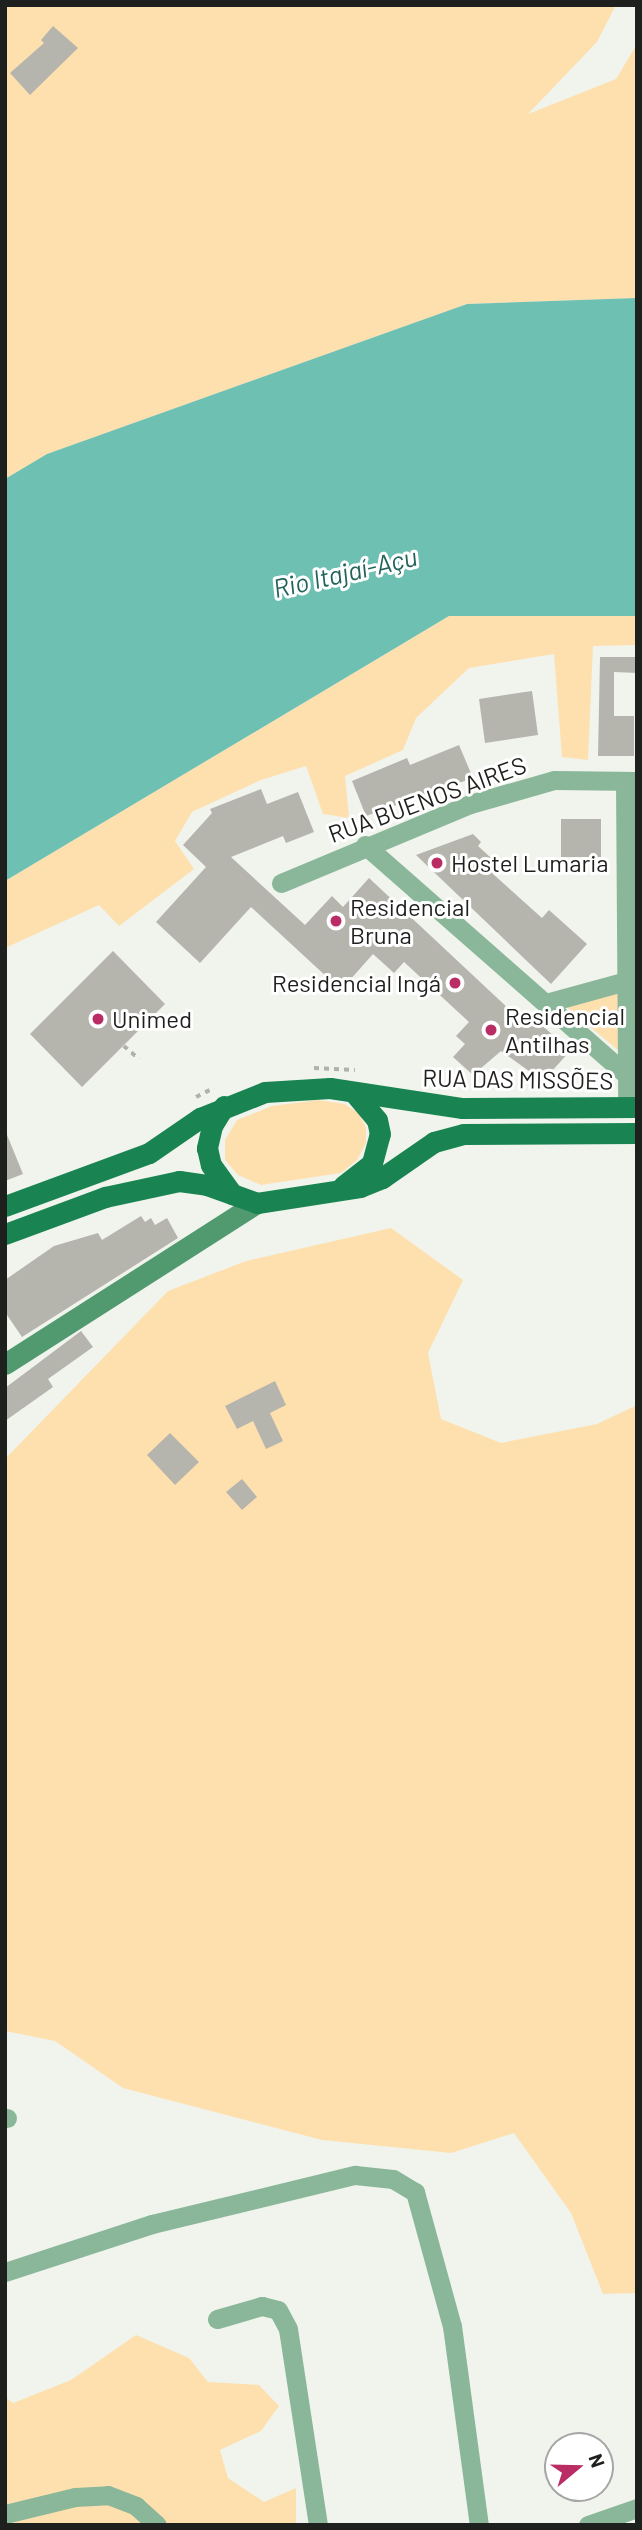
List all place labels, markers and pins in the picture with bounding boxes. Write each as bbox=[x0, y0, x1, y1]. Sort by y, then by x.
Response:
place label: Hostel Lumaria bbox=[451, 849, 609, 877]
marker: Hostel Lumaria bbox=[429, 855, 445, 871]
place label: Residencial Bruna bbox=[350, 893, 470, 949]
marker: Residencial Bruna bbox=[328, 913, 344, 929]
place label: Residencial Ingá bbox=[272, 969, 441, 997]
marker: Residencial Ingá bbox=[447, 975, 463, 991]
place label: Residencial Antilhas bbox=[505, 1002, 625, 1058]
place label: Unimed bbox=[112, 1005, 192, 1033]
marker: Unimed bbox=[90, 1011, 106, 1027]
marker: Residencial Antilhas bbox=[483, 1022, 499, 1038]

